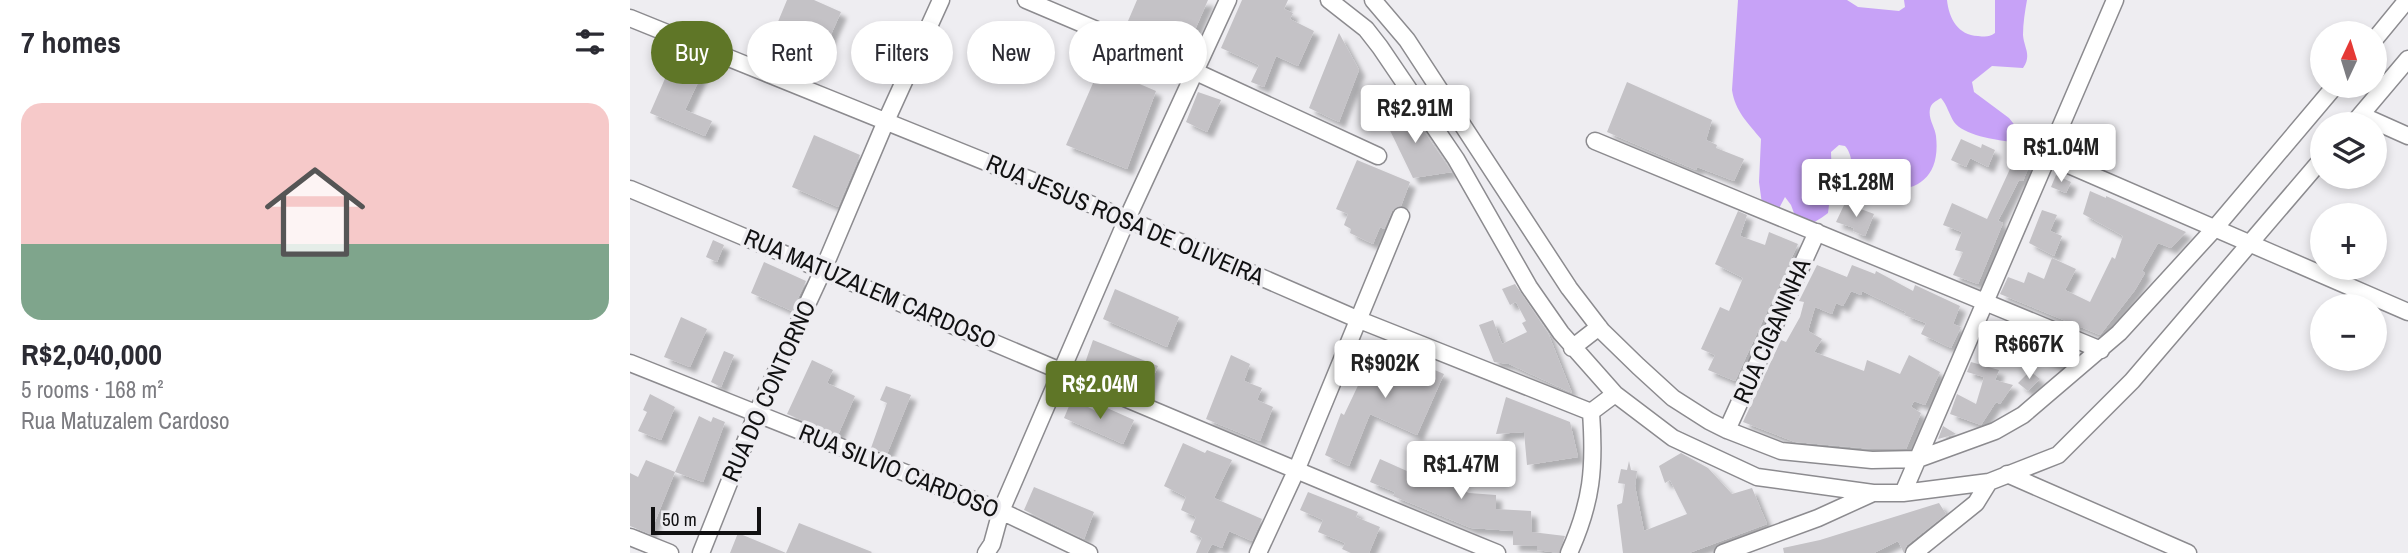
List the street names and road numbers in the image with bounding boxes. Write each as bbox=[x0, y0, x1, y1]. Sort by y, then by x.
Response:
street label: RUA JESUS ROSA DE OLIVEIRA bbox=[982, 146, 1270, 292]
street label: RUA MATUZALEM CARDOSO bbox=[739, 220, 1001, 356]
street label: RUA CIGANINHA bbox=[1725, 252, 1818, 408]
street label: RUA DO CONTORNO bbox=[714, 295, 822, 486]
street label: RUA SILVIO CARDOSO bbox=[795, 415, 1004, 525]

